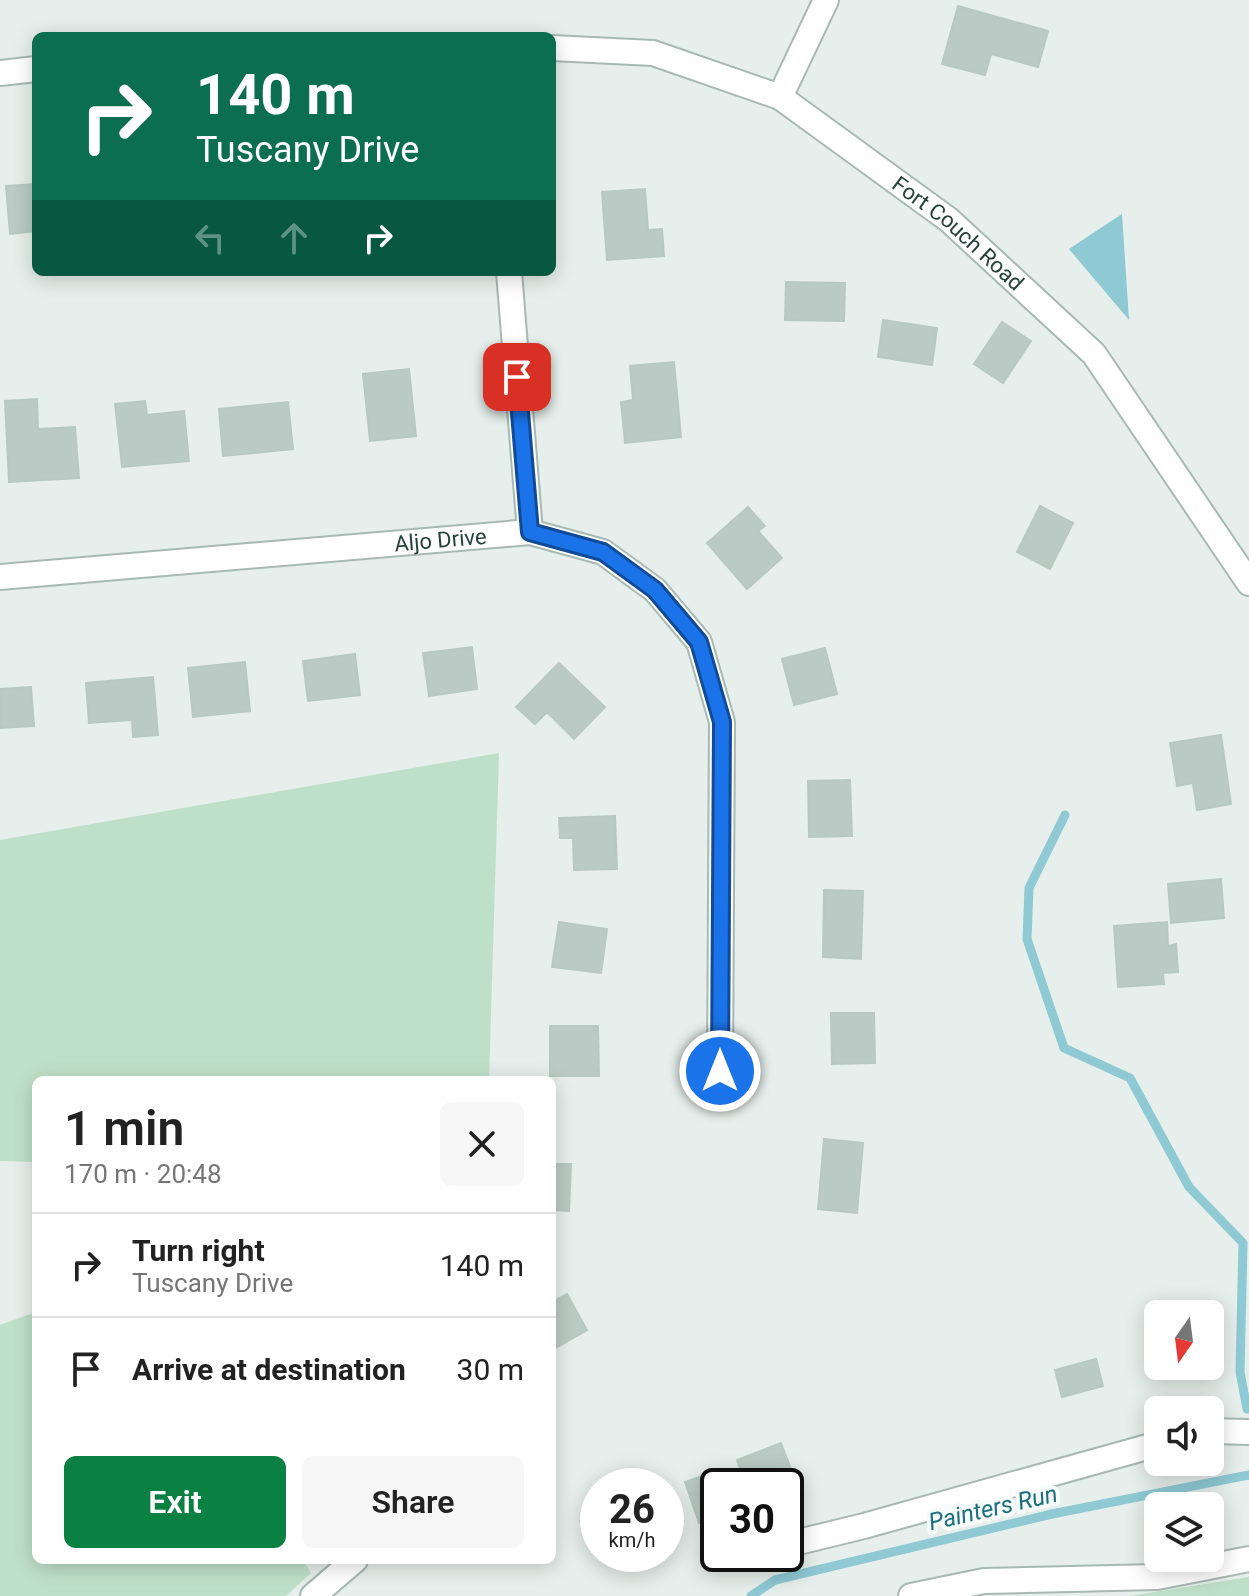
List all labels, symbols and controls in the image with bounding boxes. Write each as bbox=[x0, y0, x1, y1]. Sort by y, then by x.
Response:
text: 140 m bbox=[196, 62, 355, 128]
icon: right bbox=[64, 64, 168, 168]
text: Tuscany Drive bbox=[196, 129, 419, 171]
street label: Fort Couch Road bbox=[888, 171, 1029, 295]
icon: left bbox=[188, 216, 232, 260]
icon: ahead bbox=[272, 216, 316, 260]
icon: right bbox=[356, 216, 400, 260]
pin bbox=[483, 343, 551, 411]
icon: arrive bbox=[495, 355, 539, 399]
street label: Aljo Drive bbox=[393, 523, 488, 556]
position arrow bbox=[678, 1029, 762, 1113]
text: 1 min bbox=[64, 1100, 184, 1157]
button: close bbox=[440, 1102, 524, 1186]
text: 170 m · 20:48 bbox=[64, 1159, 222, 1189]
text: Turn right bbox=[132, 1233, 265, 1268]
icon: right bbox=[64, 1243, 108, 1287]
text: 140 m bbox=[440, 1248, 524, 1283]
text: Tuscany Drive bbox=[132, 1268, 293, 1298]
north arrow bbox=[1144, 1300, 1224, 1380]
map controls bbox=[1144, 1300, 1224, 1572]
icon: arrive bbox=[64, 1347, 108, 1391]
text: Arrive at destination bbox=[132, 1352, 406, 1387]
text: 30 m bbox=[457, 1352, 524, 1387]
button: sound bbox=[1144, 1396, 1224, 1476]
button: Exit bbox=[64, 1456, 286, 1548]
button: Share bbox=[302, 1456, 524, 1548]
speed limit sign: 30 bbox=[700, 1468, 804, 1572]
water label: Painters Run bbox=[926, 1480, 1060, 1536]
text: 26 bbox=[609, 1486, 655, 1533]
button: layers bbox=[1144, 1492, 1224, 1572]
text: km/h bbox=[609, 1528, 655, 1552]

